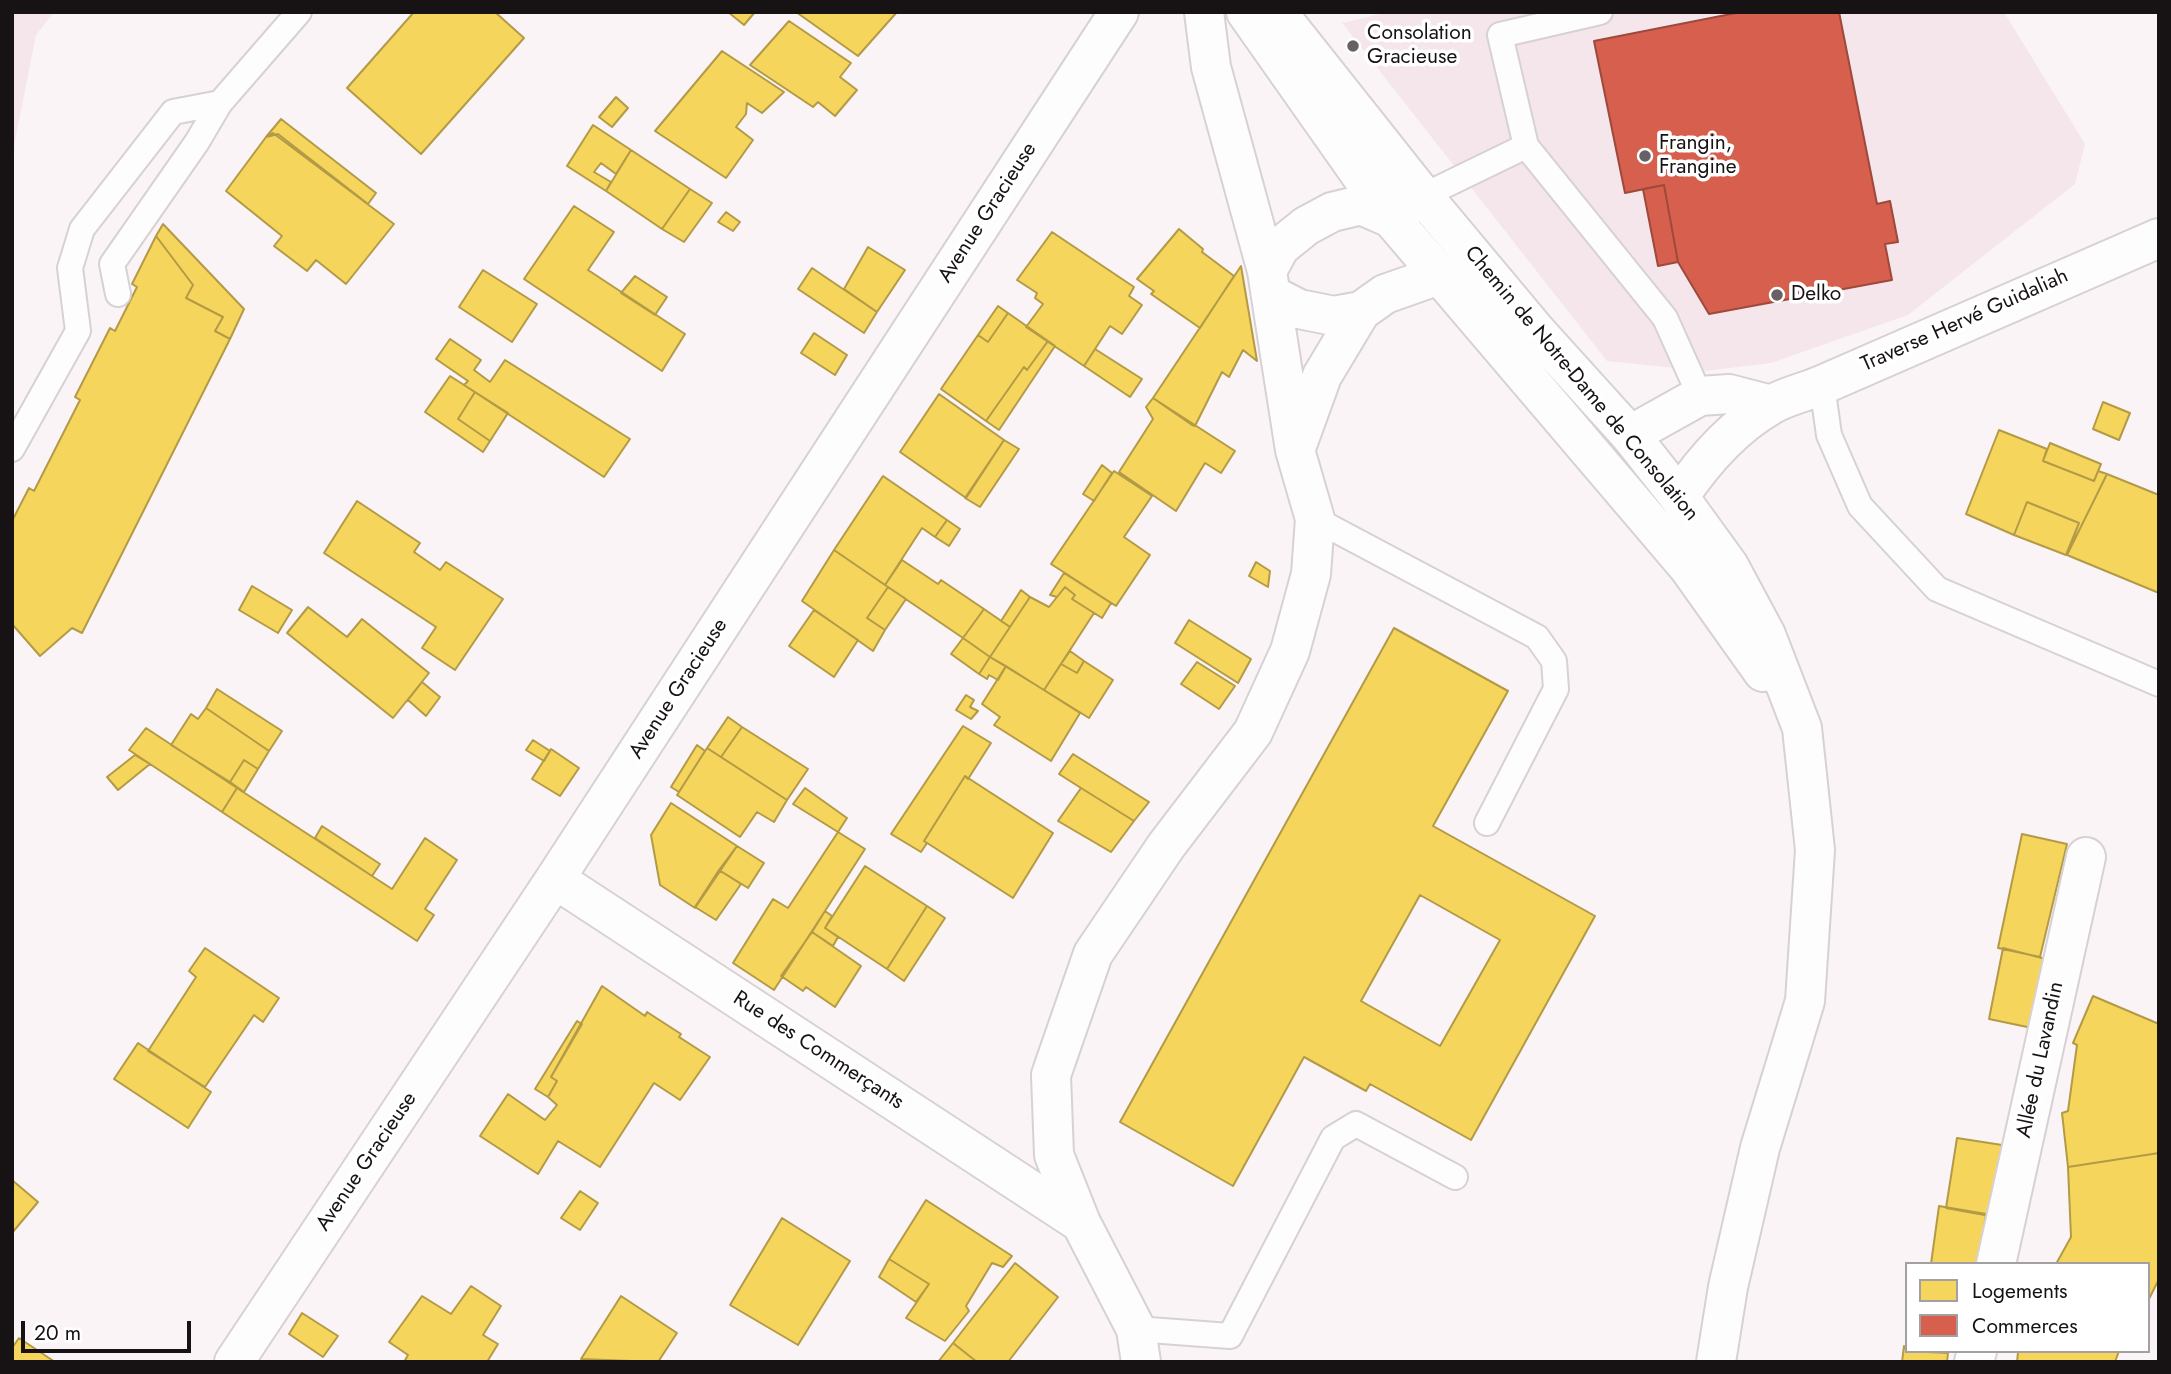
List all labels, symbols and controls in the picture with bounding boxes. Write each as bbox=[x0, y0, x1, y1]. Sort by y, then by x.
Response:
place label: Consolation Gracieuse bbox=[1367, 21, 1472, 71]
marker: Consolation Gracieuse bbox=[1345, 38, 1361, 54]
place label: Frangin, Frangine bbox=[1659, 131, 1737, 181]
street label: Avenue Gracieuse bbox=[933, 138, 1043, 288]
marker: Frangin, Frangine bbox=[1637, 148, 1653, 164]
street label: Chemin de Notre-Dame de Consolation bbox=[1459, 241, 1703, 527]
street label: Traverse Hervé Guidaliah bbox=[1858, 264, 2072, 378]
place label: Delko bbox=[1791, 282, 1841, 308]
marker: Delko bbox=[1769, 287, 1785, 303]
street label: Avenue Gracieuse bbox=[624, 614, 734, 764]
street label: Allée du Lavandin bbox=[2012, 980, 2070, 1140]
street label: Rue des Commerçants bbox=[728, 986, 908, 1116]
street label: Avenue Gracieuse bbox=[311, 1088, 423, 1236]
legend bbox=[1905, 1262, 2150, 1353]
text: Logements bbox=[1972, 1276, 2067, 1306]
scale bar bbox=[24, 1308, 194, 1352]
text: Commerces bbox=[1972, 1311, 2078, 1341]
text: 20 m bbox=[34, 1318, 81, 1348]

